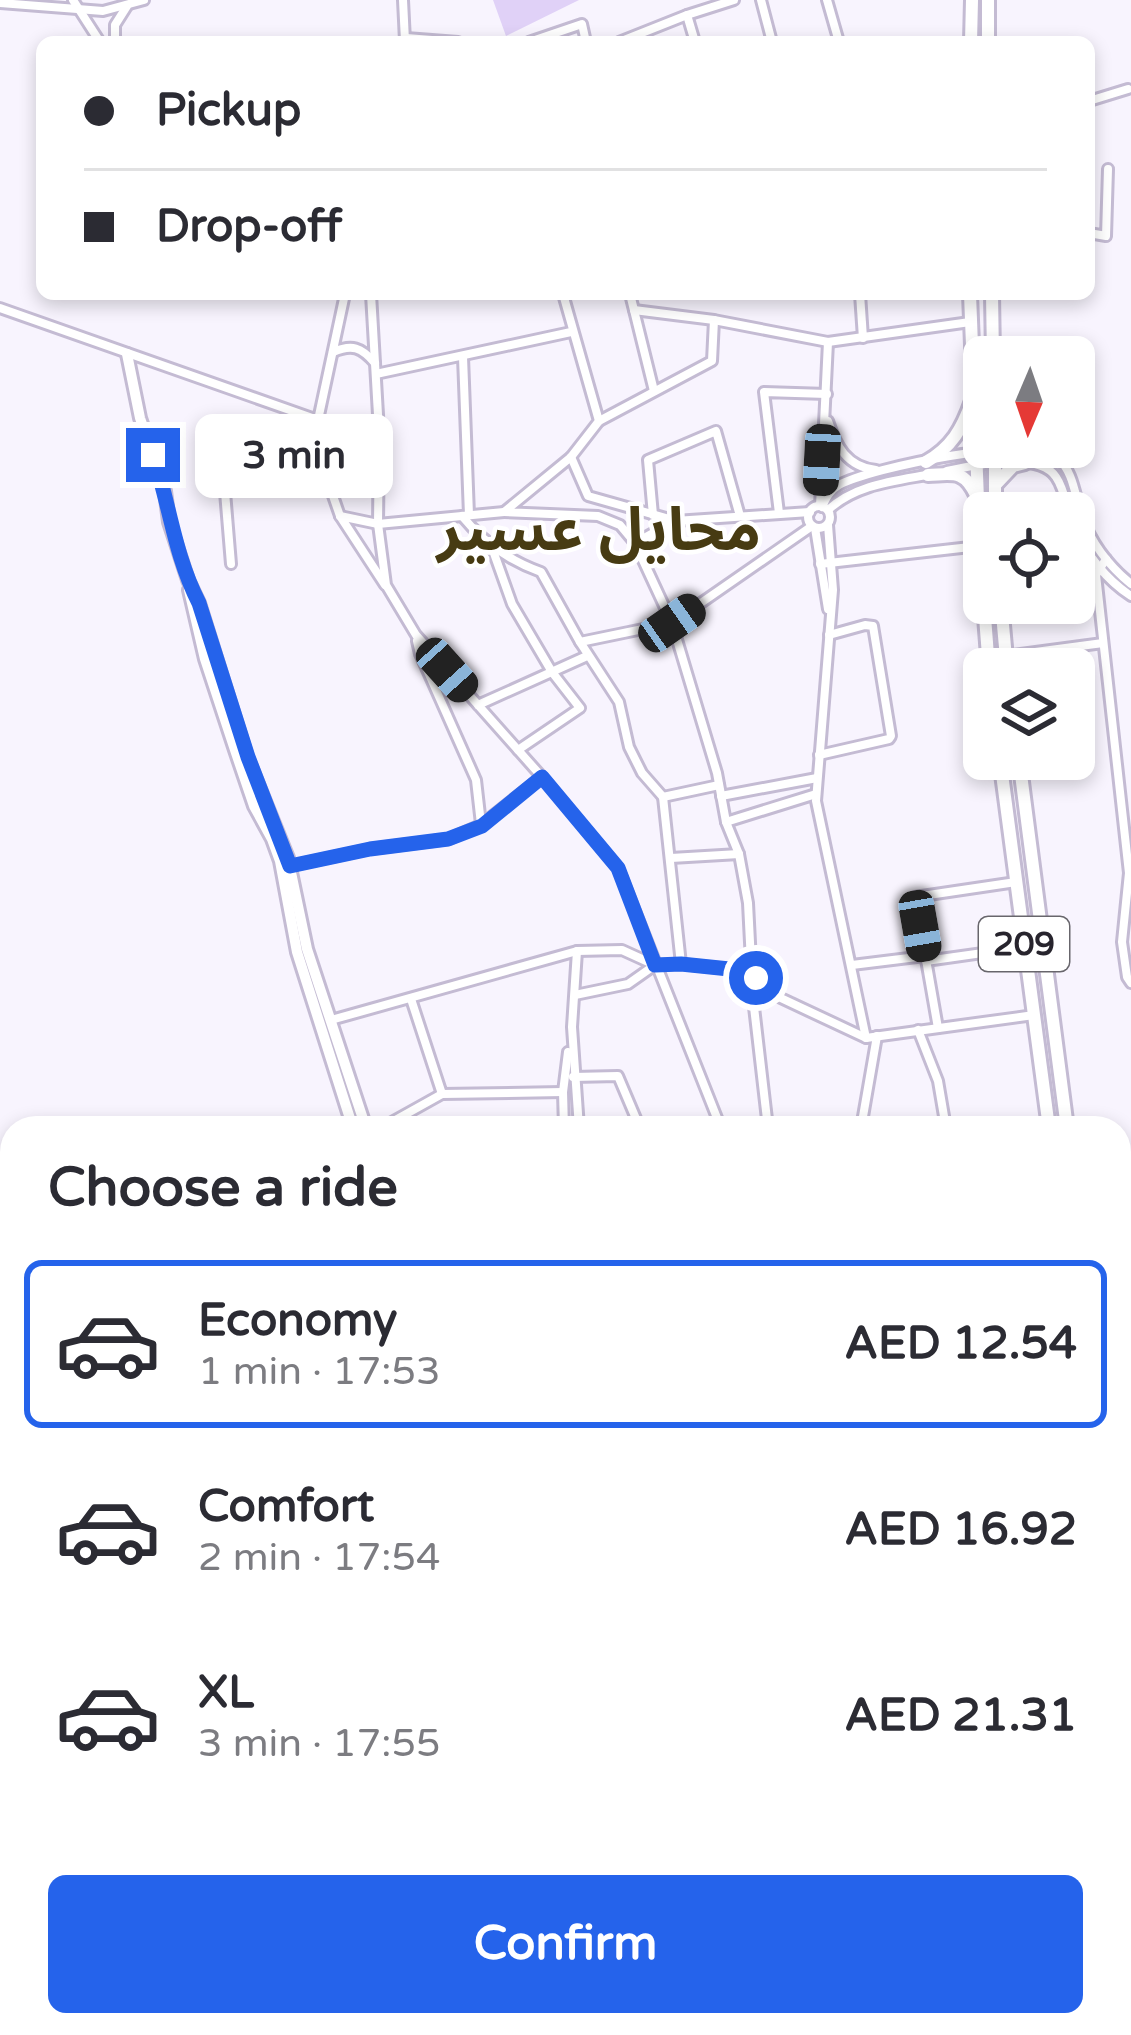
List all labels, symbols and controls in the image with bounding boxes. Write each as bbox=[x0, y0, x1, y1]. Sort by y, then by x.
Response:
text: Pickup bbox=[156, 84, 301, 138]
text: Drop-off bbox=[156, 200, 342, 254]
north arrow bbox=[963, 336, 1095, 468]
map controls bbox=[963, 336, 1095, 780]
callout: 3 min bbox=[195, 413, 393, 497]
car bbox=[802, 423, 842, 497]
route end bbox=[126, 428, 180, 482]
text: 3 min bbox=[242, 432, 346, 479]
button: locate bbox=[963, 492, 1095, 624]
district label: محايل عسير bbox=[434, 495, 761, 567]
car bbox=[632, 588, 712, 658]
car bbox=[410, 631, 484, 709]
button: layers bbox=[963, 648, 1095, 780]
car bbox=[896, 887, 944, 965]
road number: 209 bbox=[979, 917, 1069, 971]
route start bbox=[729, 951, 783, 1005]
text: Choose a ride bbox=[48, 1155, 398, 1220]
icon: car bbox=[54, 1290, 162, 1398]
text: Economy bbox=[198, 1294, 397, 1348]
text: AED 12.54 bbox=[844, 1317, 1077, 1371]
text: 1 min · 17:53 bbox=[198, 1348, 440, 1395]
icon: car bbox=[54, 1476, 162, 1584]
text: Comfort bbox=[198, 1480, 374, 1534]
text: AED 16.92 bbox=[844, 1503, 1077, 1557]
text: 2 min · 17:54 bbox=[198, 1534, 440, 1581]
icon: car bbox=[54, 1662, 162, 1770]
text: XL bbox=[198, 1666, 254, 1720]
text: AED 21.31 bbox=[844, 1689, 1077, 1743]
text: 3 min · 17:55 bbox=[198, 1720, 440, 1767]
button: Confirm bbox=[48, 1875, 1083, 2013]

